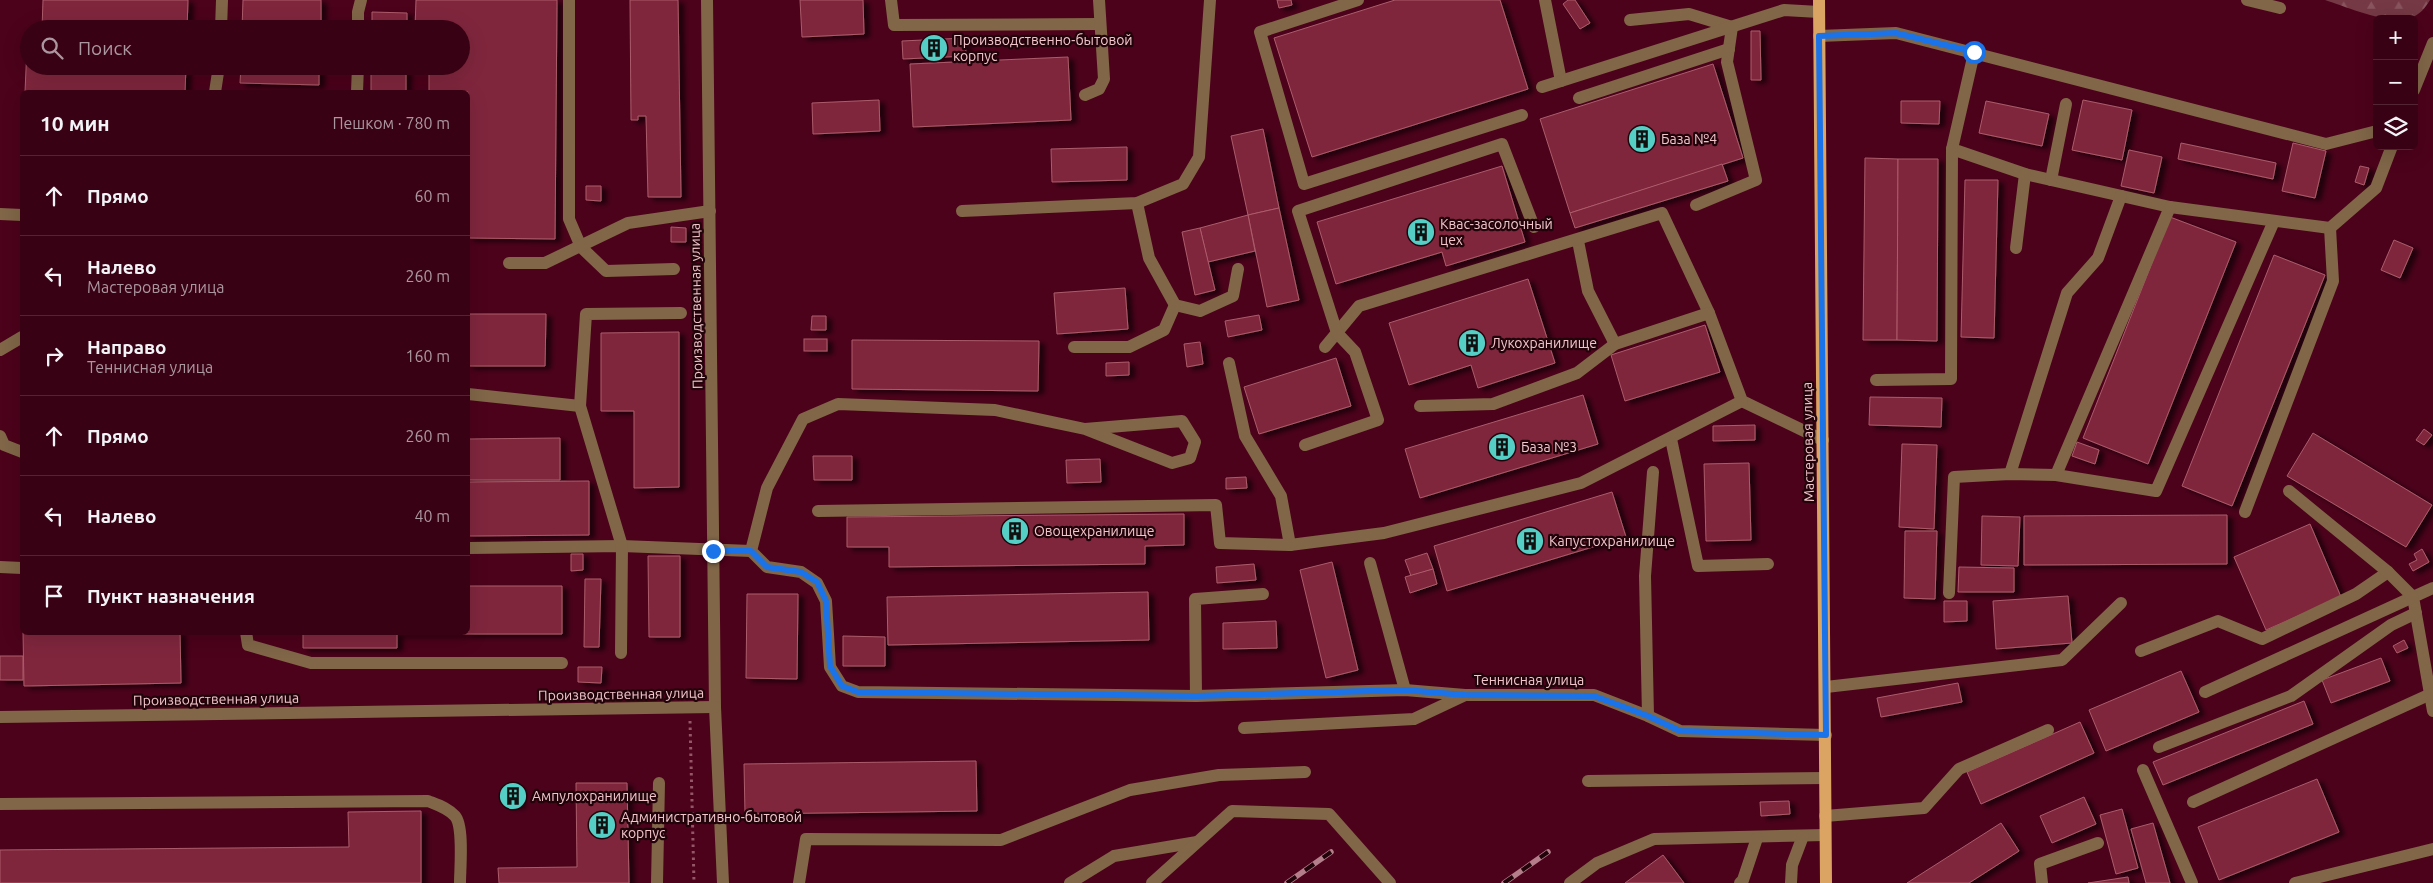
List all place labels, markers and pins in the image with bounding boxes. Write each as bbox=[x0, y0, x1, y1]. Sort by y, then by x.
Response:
place label: Производственно-бытовой корпус bbox=[953, 32, 1133, 64]
building icon: Производственно-бытовой корпус bbox=[919, 33, 949, 63]
building icon: База №4 bbox=[1627, 124, 1657, 154]
place label: База №4 bbox=[1661, 131, 1717, 147]
place label: Квас-засолочный цех bbox=[1440, 216, 1553, 248]
building icon: Квас-засолочный цех bbox=[1406, 217, 1436, 247]
building icon: Лукохранилище bbox=[1457, 328, 1487, 358]
place label: Лукохранилище bbox=[1491, 335, 1597, 351]
building icon: База №3 bbox=[1487, 432, 1517, 462]
place label: База №3 bbox=[1521, 439, 1577, 455]
building icon: Овощехранилище bbox=[1000, 516, 1030, 546]
place label: Овощехранилище bbox=[1034, 523, 1155, 539]
building icon: Капустохранилище bbox=[1515, 526, 1545, 556]
place label: Капустохранилище bbox=[1549, 533, 1675, 549]
building icon: Ампулохранилище bbox=[498, 781, 528, 811]
place label: Ампулохранилище bbox=[532, 788, 657, 804]
place label: Административно-бытовой корпус bbox=[621, 809, 802, 841]
building icon: Административно-бытовой корпус bbox=[587, 810, 617, 840]

